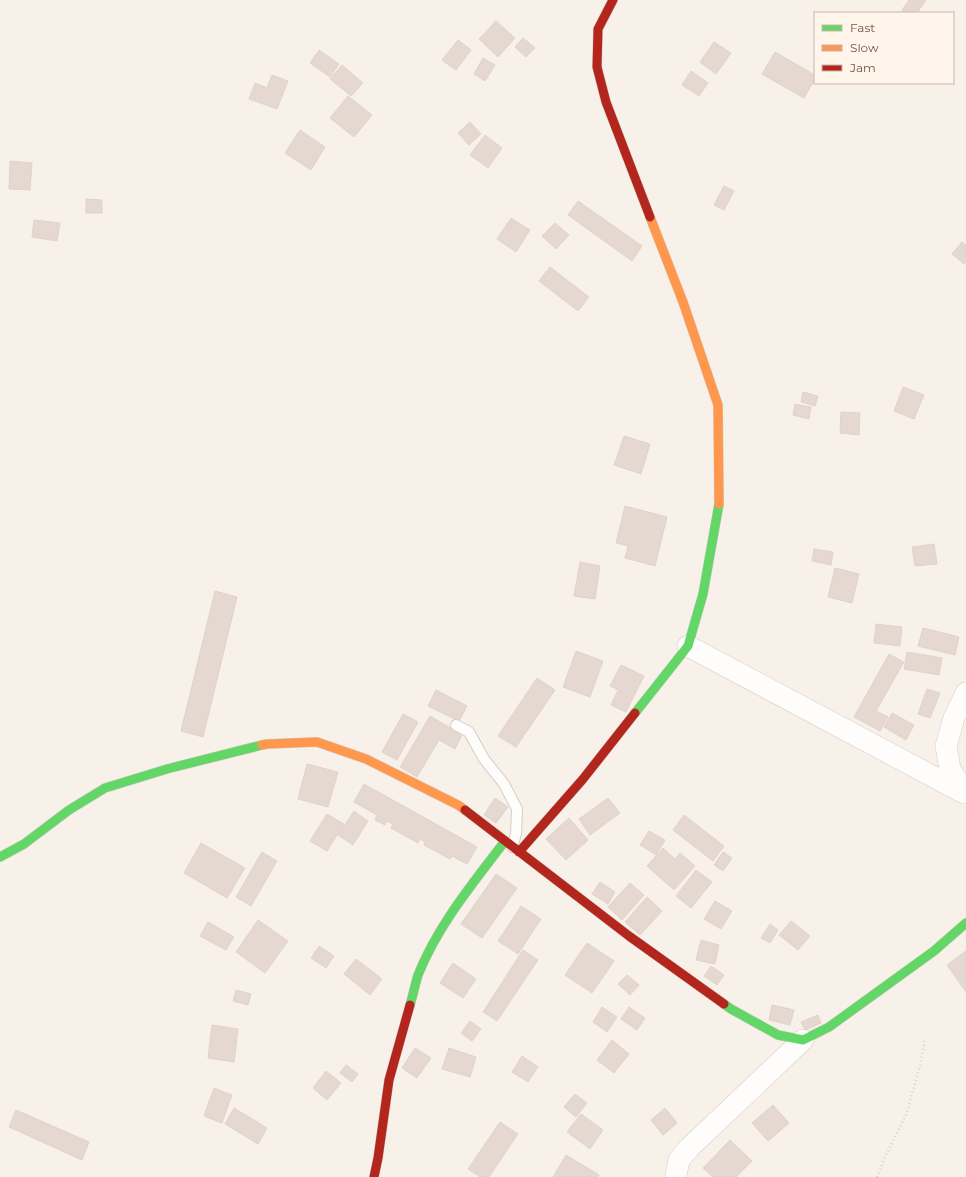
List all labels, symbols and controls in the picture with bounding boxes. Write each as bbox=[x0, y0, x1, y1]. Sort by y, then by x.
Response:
legend bbox=[814, 12, 954, 84]
text: Fast bbox=[850, 20, 875, 35]
text: Slow bbox=[850, 40, 879, 55]
text: Jam bbox=[849, 60, 876, 75]

